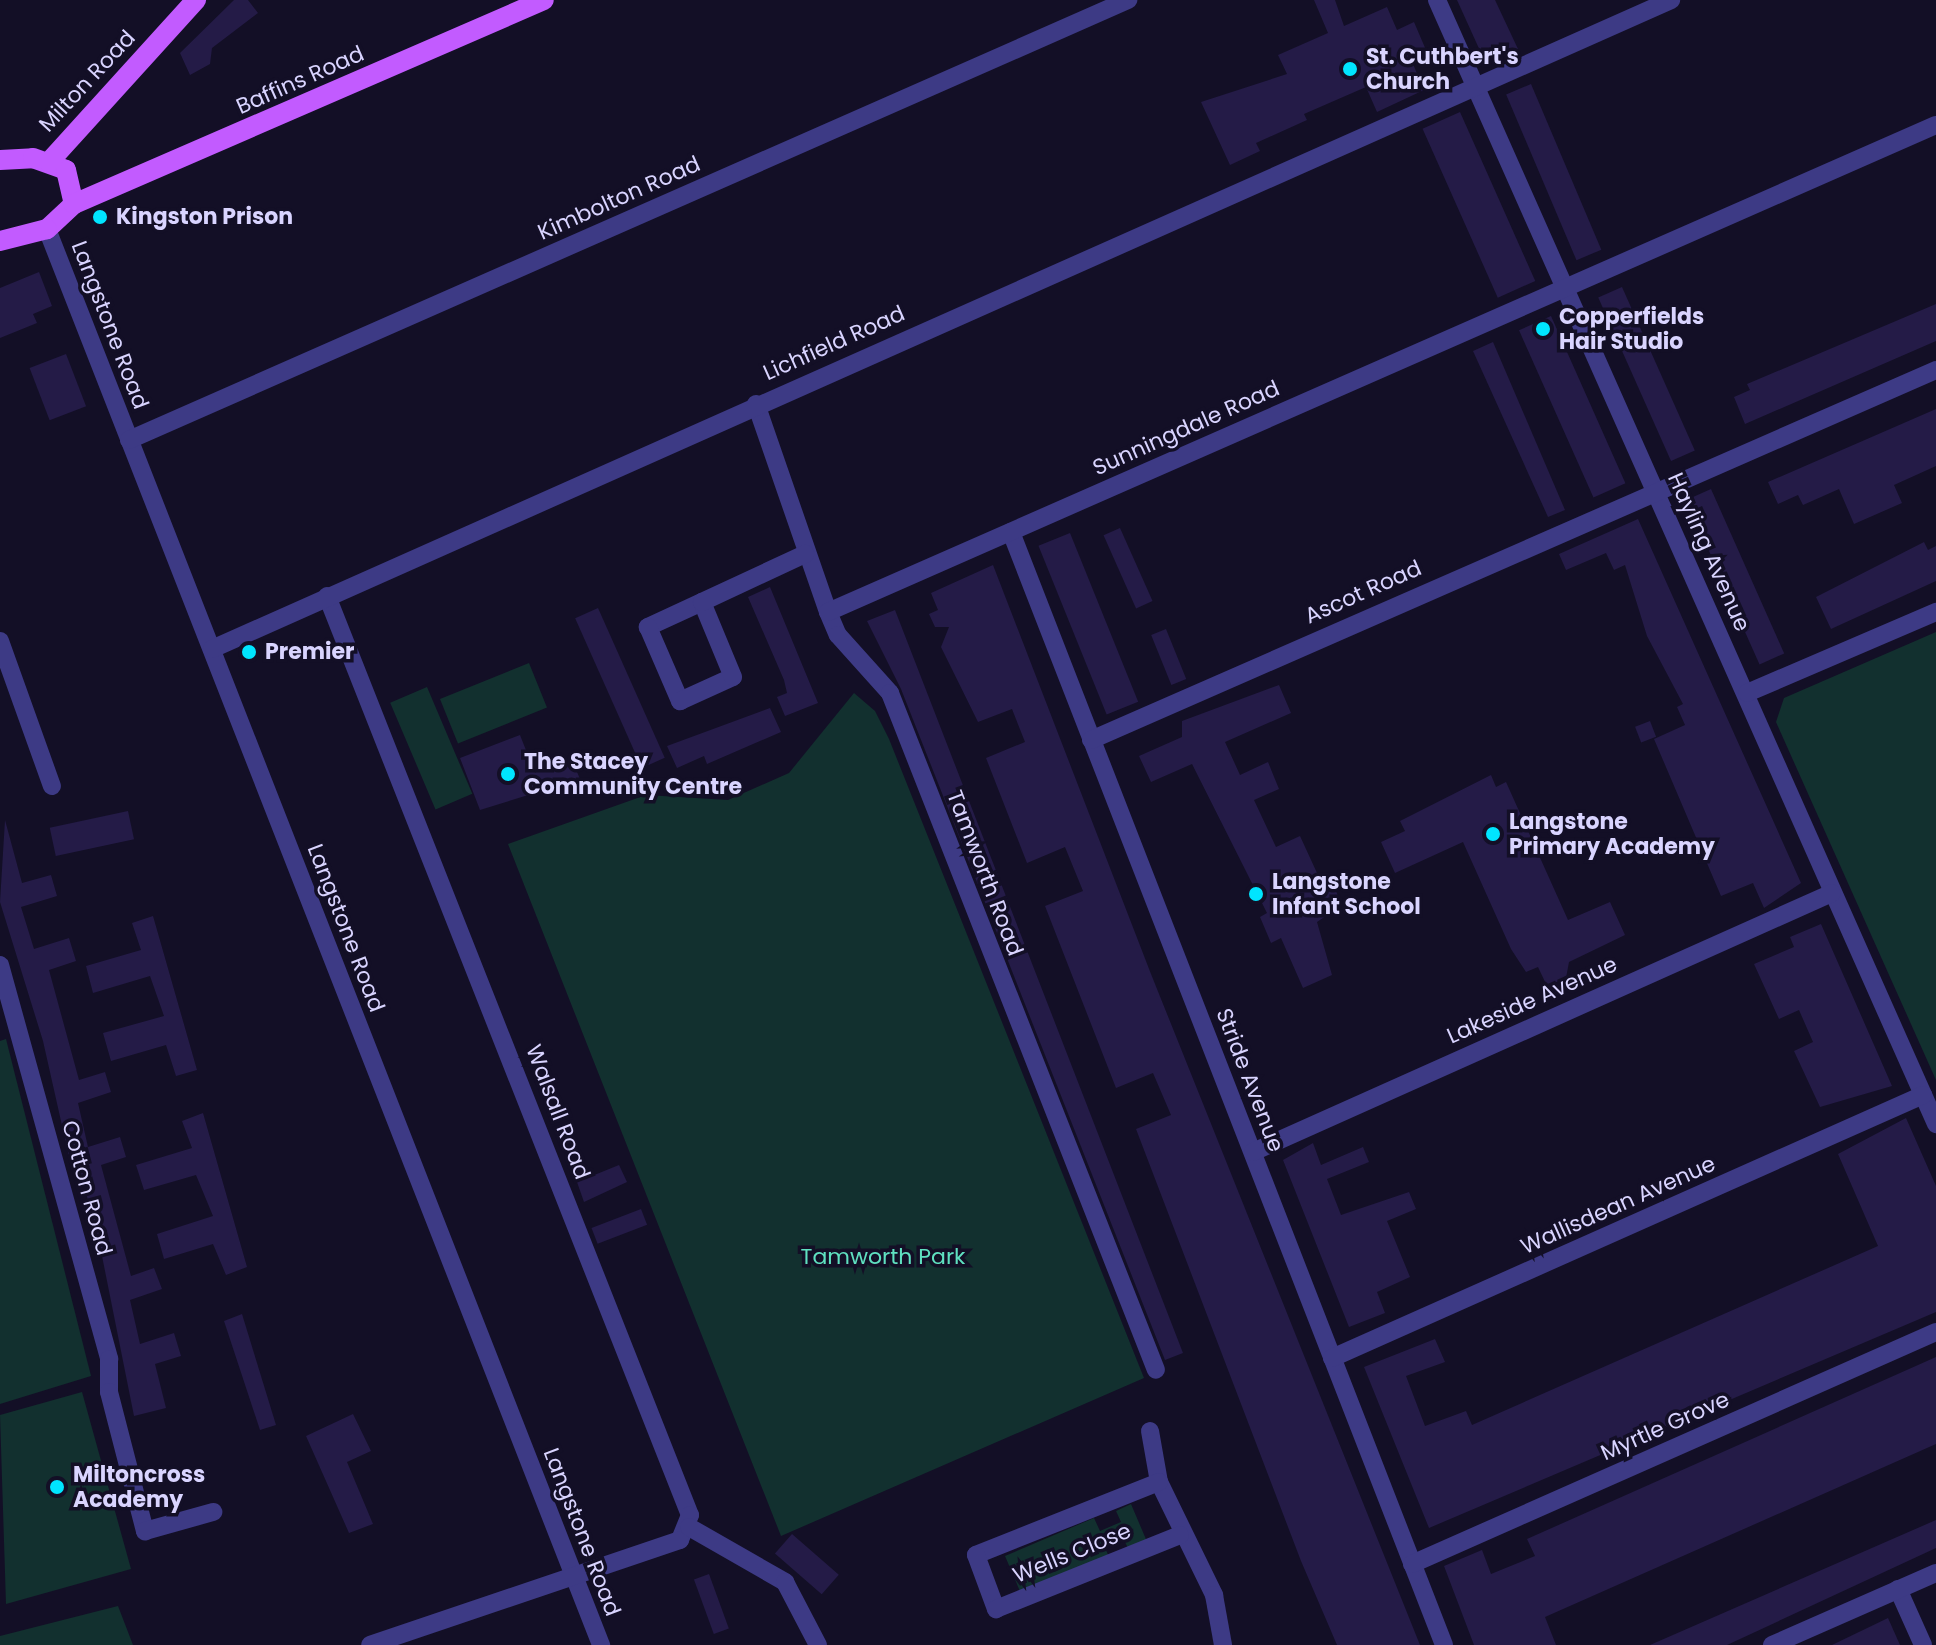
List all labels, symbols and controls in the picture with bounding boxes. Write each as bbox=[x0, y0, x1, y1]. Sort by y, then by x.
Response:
street label: Milton Road bbox=[33, 25, 141, 137]
street label: Baffins Road bbox=[232, 40, 368, 120]
place label: St. Cuthbert's Church bbox=[1366, 43, 1519, 94]
marker: St. Cuthbert's Church bbox=[1341, 60, 1359, 78]
street label: Kimbolton Road bbox=[534, 150, 704, 246]
place label: Kingston Prison bbox=[116, 204, 293, 230]
marker: Kingston Prison bbox=[91, 208, 109, 226]
street label: Langstone Road bbox=[66, 237, 154, 413]
street label: Lichfield Road bbox=[759, 300, 909, 386]
place label: Copperfields Hair Studio bbox=[1559, 303, 1704, 354]
marker: Copperfields Hair Studio bbox=[1534, 320, 1552, 338]
street label: Sunningdale Road bbox=[1089, 375, 1283, 481]
street label: Hayling Avenue bbox=[1662, 469, 1756, 635]
street label: Ascot Road bbox=[1301, 555, 1425, 629]
place label: Premier bbox=[265, 639, 354, 665]
marker: Premier bbox=[240, 643, 258, 661]
place label: The Stacey Community Centre bbox=[524, 748, 742, 800]
marker: The Stacey Community Centre bbox=[499, 765, 517, 783]
street label: Tamworth Road bbox=[941, 787, 1029, 959]
place label: Langstone Primary Academy bbox=[1509, 808, 1715, 860]
marker: Langstone Primary Academy bbox=[1484, 825, 1502, 843]
street label: Langstone Road bbox=[302, 840, 390, 1016]
place label: Langstone Infant School bbox=[1272, 868, 1421, 920]
marker: Langstone Infant School bbox=[1247, 885, 1265, 903]
street label: Lakeside Avenue bbox=[1443, 951, 1621, 1049]
street label: Stride Avenue bbox=[1211, 1005, 1289, 1155]
street label: Walsall Road bbox=[520, 1041, 596, 1183]
street label: Cotton Road bbox=[56, 1118, 118, 1258]
street label: Wallisdean Avenue bbox=[1517, 1150, 1719, 1260]
park label: Tamworth Park bbox=[801, 1244, 965, 1270]
street label: Myrtle Grove bbox=[1597, 1386, 1733, 1466]
street label: Langstone Road bbox=[538, 1444, 626, 1620]
place label: Miltoncross Academy bbox=[73, 1461, 205, 1512]
marker: Miltoncross Academy bbox=[48, 1478, 66, 1496]
street label: Wells Close bbox=[1009, 1517, 1135, 1589]

